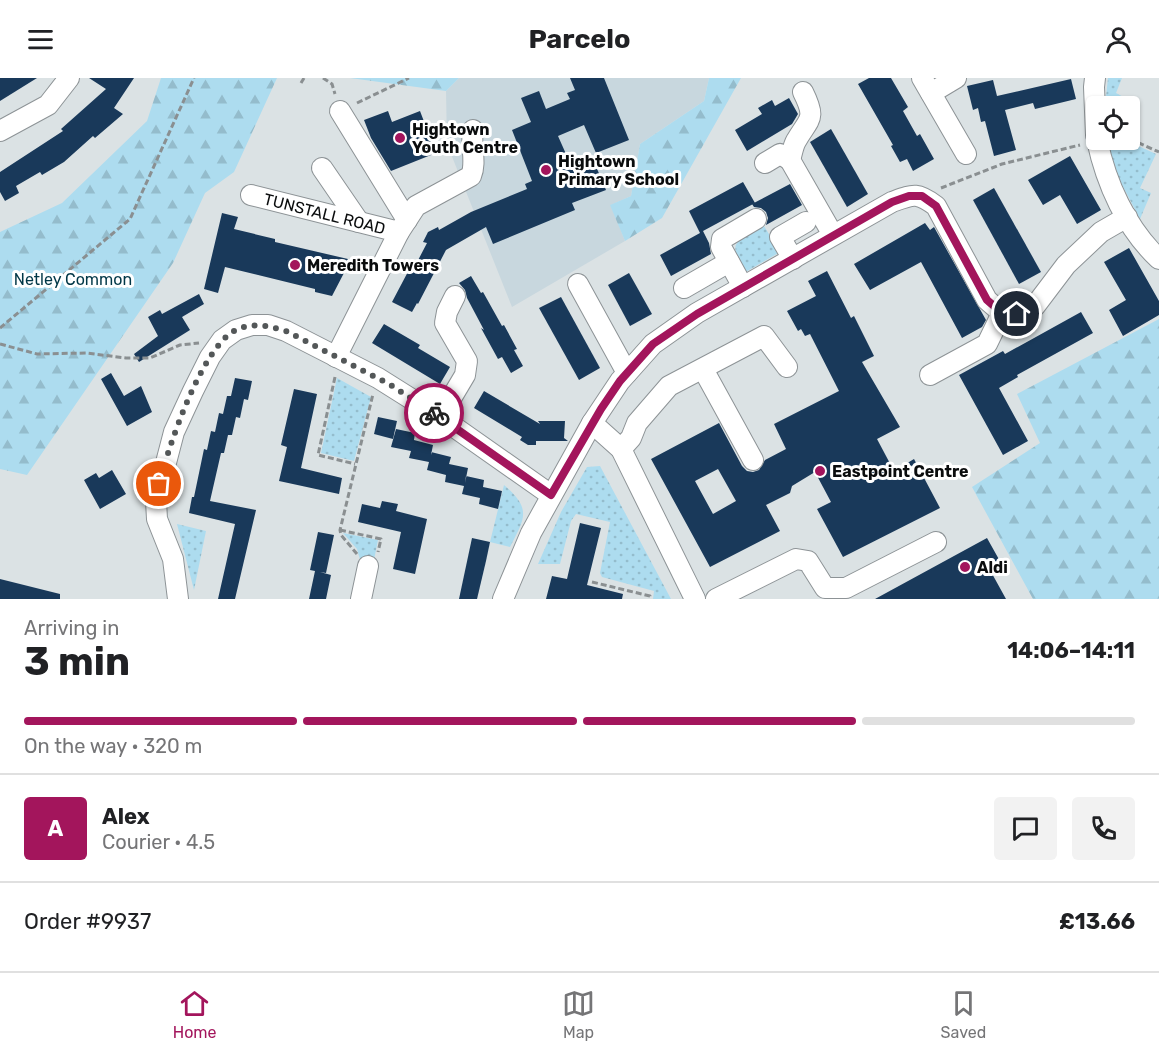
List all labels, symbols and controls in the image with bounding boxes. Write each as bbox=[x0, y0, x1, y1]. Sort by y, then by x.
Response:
icon: menu bbox=[24, 23, 57, 56]
text: Parcelo bbox=[528, 23, 631, 55]
icon: person bbox=[1102, 23, 1135, 56]
map controls bbox=[1086, 96, 1140, 150]
button: locate bbox=[1086, 96, 1140, 150]
place label: Hightown Youth Centre bbox=[412, 120, 518, 157]
marker: Hightown Youth Centre bbox=[393, 131, 407, 145]
place label: Hightown Primary School bbox=[558, 152, 679, 189]
marker: Hightown Primary School bbox=[539, 163, 553, 177]
street label: TUNSTALL ROAD bbox=[262, 190, 387, 238]
place label: Meredith Towers bbox=[307, 256, 439, 275]
marker: Meredith Towers bbox=[288, 258, 302, 272]
park label: Netley Common bbox=[14, 270, 132, 289]
pin bbox=[991, 288, 1042, 339]
icon: home bbox=[1000, 297, 1033, 330]
courier bbox=[404, 383, 464, 443]
icon: bike bbox=[418, 397, 451, 430]
pin bbox=[133, 458, 184, 509]
place label: Eastpoint Centre bbox=[832, 462, 969, 481]
marker: Eastpoint Centre bbox=[813, 464, 827, 478]
icon: bag bbox=[142, 467, 175, 500]
place label: Aldi bbox=[977, 558, 1008, 577]
marker: Aldi bbox=[958, 560, 972, 574]
text: Arriving in bbox=[24, 616, 119, 640]
text: 14:06–14:11 bbox=[1007, 637, 1135, 664]
text: 3 min bbox=[24, 639, 130, 685]
text: On the way · 320 m bbox=[24, 734, 202, 758]
button: chat bbox=[994, 797, 1057, 860]
button: phone bbox=[1072, 797, 1135, 860]
text: Alex bbox=[102, 803, 150, 830]
text: A bbox=[48, 815, 63, 842]
text: Courier · 4.5 bbox=[102, 830, 215, 854]
text: Order #9937 bbox=[24, 908, 151, 935]
text: £13.66 bbox=[1059, 908, 1135, 935]
tab: Home bbox=[173, 987, 217, 1042]
tab: Map bbox=[562, 987, 595, 1042]
tab: Saved bbox=[941, 987, 986, 1042]

